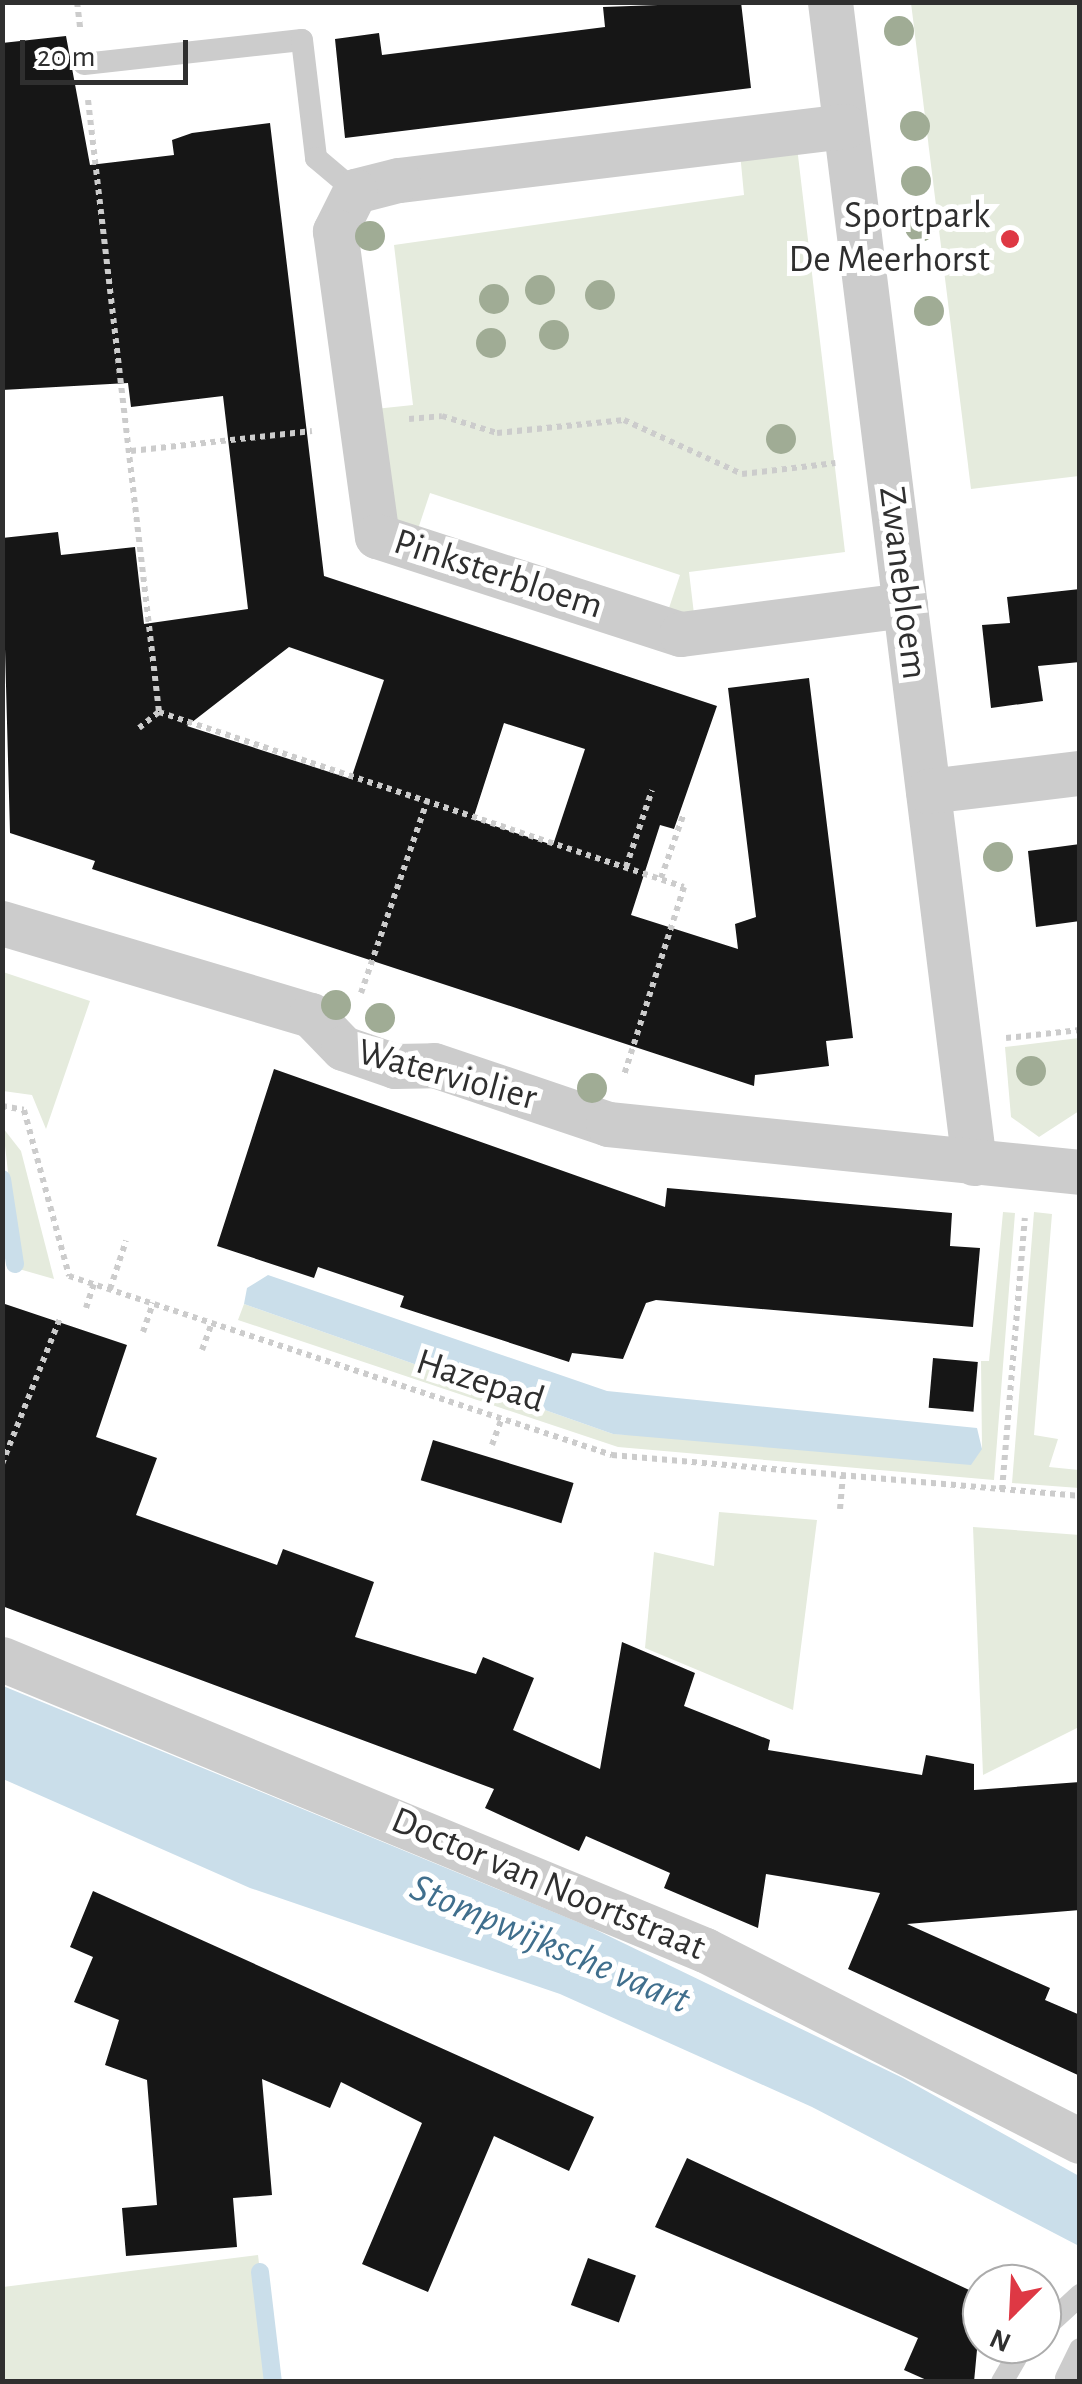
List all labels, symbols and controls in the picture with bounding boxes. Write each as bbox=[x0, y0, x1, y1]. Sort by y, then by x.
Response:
scale bar bbox=[25, 20, 192, 82]
text: 20 m bbox=[37, 42, 95, 72]
place label: Sportpark De Meerhorst bbox=[789, 194, 990, 284]
marker: Sportpark De Meerhorst bbox=[999, 228, 1021, 250]
street label: Zwanebloem bbox=[868, 484, 936, 682]
street label: Pinksterbloem bbox=[388, 520, 608, 630]
street label: Waterviolier bbox=[352, 1030, 542, 1122]
street label: Hazepad bbox=[410, 1340, 550, 1424]
street label: Doctor van Noortstraat bbox=[384, 1798, 712, 1972]
water label: Stompwijksche vaart bbox=[403, 1863, 697, 2025]
north arrow bbox=[962, 2264, 1062, 2364]
text: N bbox=[986, 2323, 1015, 2356]

